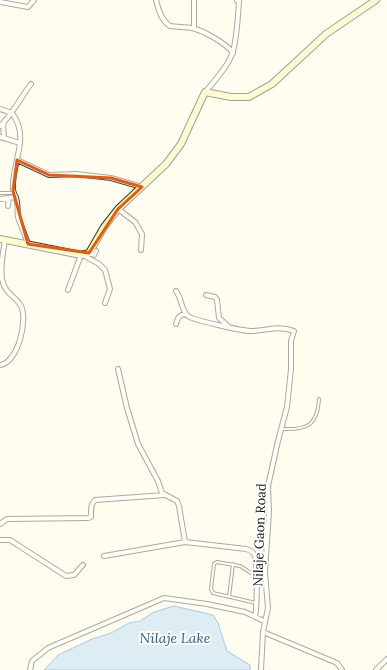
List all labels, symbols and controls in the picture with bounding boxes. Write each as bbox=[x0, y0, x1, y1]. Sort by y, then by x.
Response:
street label: Nilaje Gaon Road bbox=[249, 483, 270, 587]
water label: Nilaje Lake bbox=[140, 629, 211, 647]

